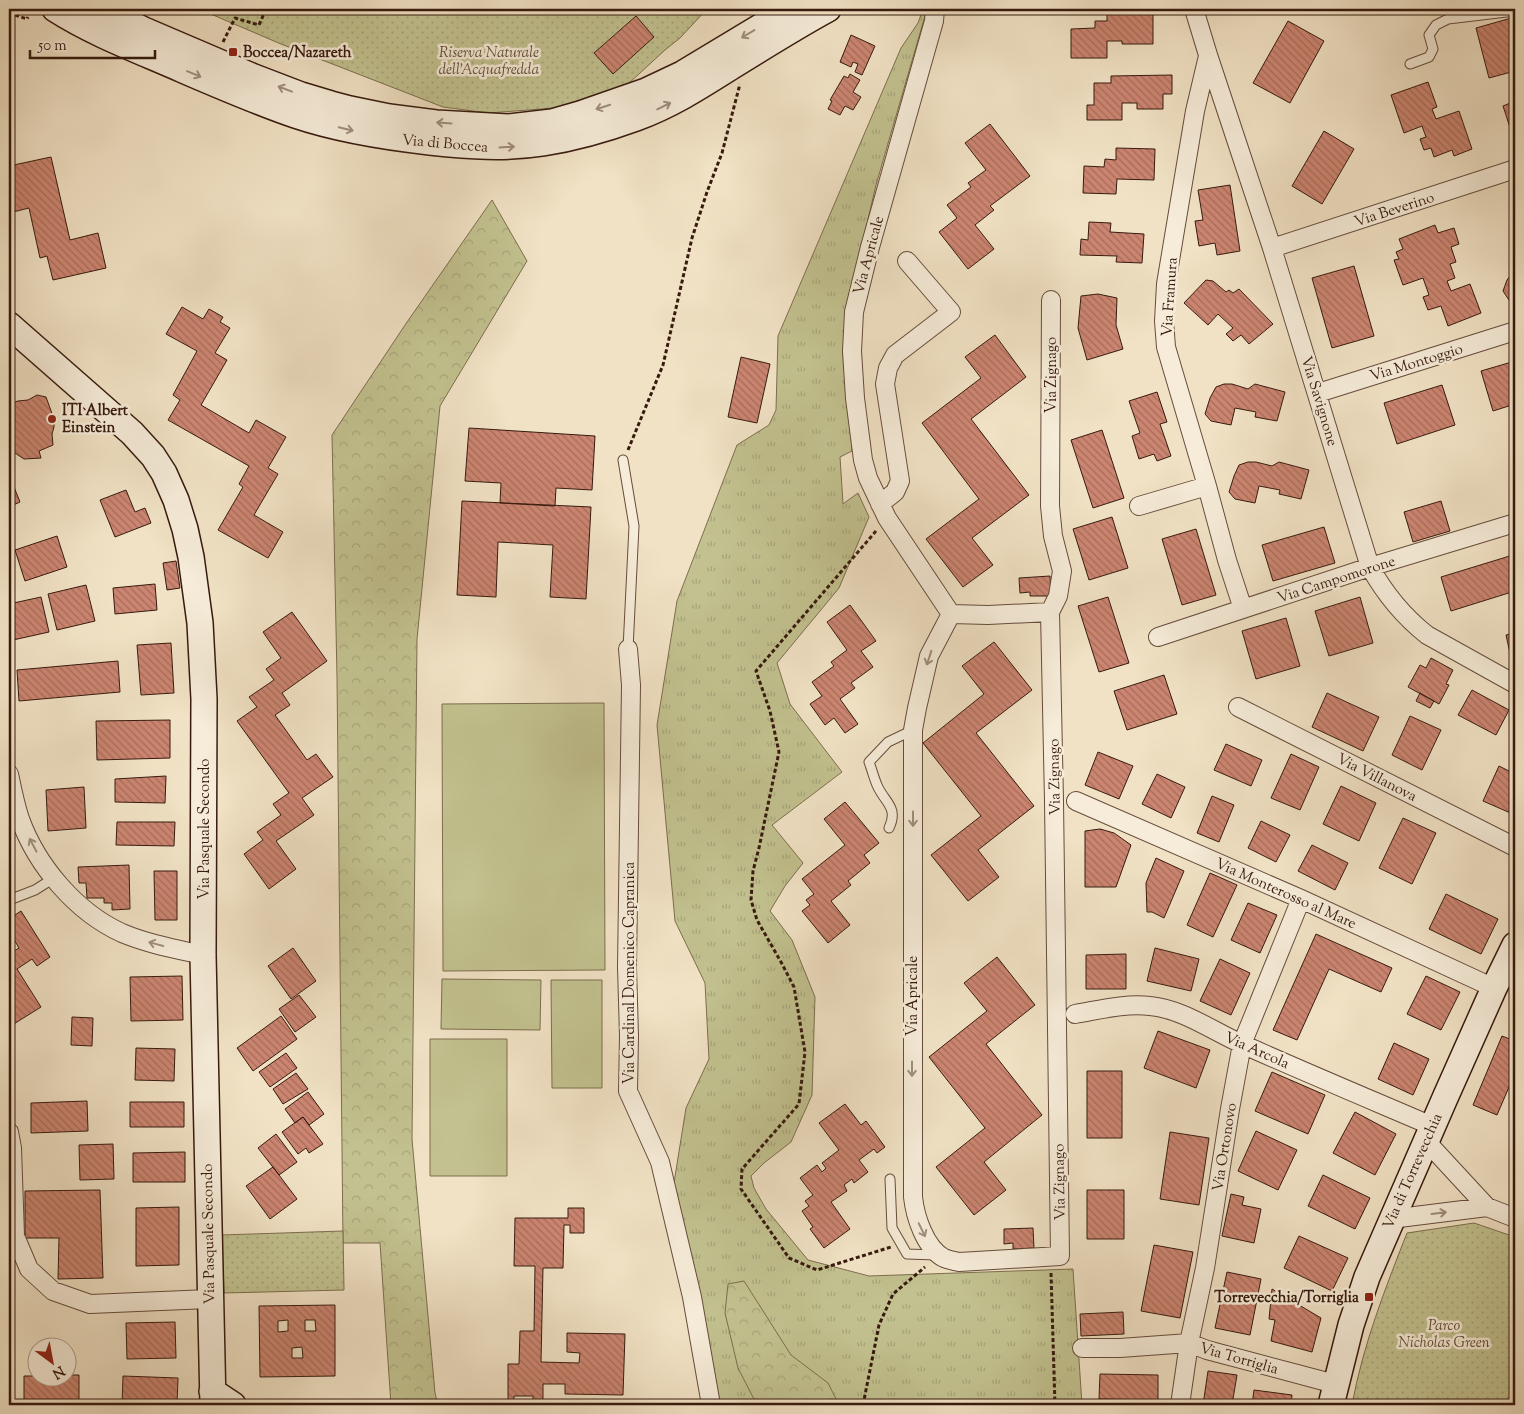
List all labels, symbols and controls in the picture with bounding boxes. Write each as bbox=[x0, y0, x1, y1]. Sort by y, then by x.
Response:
scale bar bbox=[30, 28, 155, 60]
one-way arrow bbox=[741, 29, 755, 39]
text: 50 m bbox=[37, 36, 67, 57]
place label: Boccea/Nazareth bbox=[243, 43, 352, 64]
park label: Riserva Naturale dell'Acquafredda bbox=[439, 43, 539, 81]
marker: Boccea/Nazareth bbox=[227, 46, 239, 58]
one-way arrow bbox=[186, 71, 201, 80]
one-way arrow bbox=[278, 84, 294, 93]
one-way arrow bbox=[656, 101, 671, 111]
one-way arrow bbox=[596, 103, 612, 112]
one-way arrow bbox=[436, 119, 452, 128]
one-way arrow bbox=[338, 125, 354, 134]
street label: Via di Boccea bbox=[401, 130, 489, 159]
one-way arrow bbox=[499, 142, 515, 151]
street label: Via Beverino bbox=[1352, 188, 1437, 233]
street label: Via Apricale bbox=[849, 214, 890, 297]
street label: Via Framura bbox=[1157, 257, 1184, 338]
street label: Via Zignago bbox=[1042, 337, 1063, 413]
street label: Via Montoggio bbox=[1367, 339, 1466, 388]
street label: Via Savignone bbox=[1295, 354, 1342, 449]
place label: ITI Albert Einstein bbox=[62, 401, 129, 439]
marker: ITI Albert Einstein bbox=[46, 413, 58, 425]
street label: Via Campomorone bbox=[1275, 551, 1398, 609]
one-way arrow bbox=[924, 650, 934, 666]
street label: Via Zignago bbox=[1044, 739, 1067, 815]
street label: Via Villanova bbox=[1333, 749, 1420, 808]
street label: Via Pasquale Secondo bbox=[195, 759, 216, 899]
one-way arrow bbox=[908, 810, 918, 826]
one-way arrow bbox=[28, 838, 38, 853]
street label: Via Monterosso al Mare bbox=[1211, 854, 1359, 935]
street label: Via Cardinal Domenico Capranica bbox=[620, 862, 641, 1084]
one-way arrow bbox=[148, 939, 164, 948]
street label: Via Apricale bbox=[903, 956, 924, 1036]
street label: Via Arcola bbox=[1221, 1028, 1292, 1075]
one-way arrow bbox=[907, 1060, 917, 1076]
street label: Via Ortonovo bbox=[1208, 1101, 1243, 1193]
street label: Via di Torrevecchia bbox=[1378, 1110, 1448, 1233]
street label: Via Zignago bbox=[1049, 1144, 1072, 1220]
street label: Via Pasquale Secondo bbox=[198, 1163, 221, 1305]
one-way arrow bbox=[1431, 1208, 1447, 1218]
one-way arrow bbox=[917, 1222, 927, 1237]
place label: Torrevecchia/Torriglia bbox=[1214, 1288, 1359, 1309]
marker: Torrevecchia/Torriglia bbox=[1363, 1291, 1375, 1303]
park label: Parco Nicholas Green bbox=[1398, 1316, 1490, 1354]
north arrow bbox=[28, 1336, 78, 1386]
street label: Via Torriglia bbox=[1197, 1338, 1281, 1381]
text: N bbox=[48, 1360, 68, 1383]

